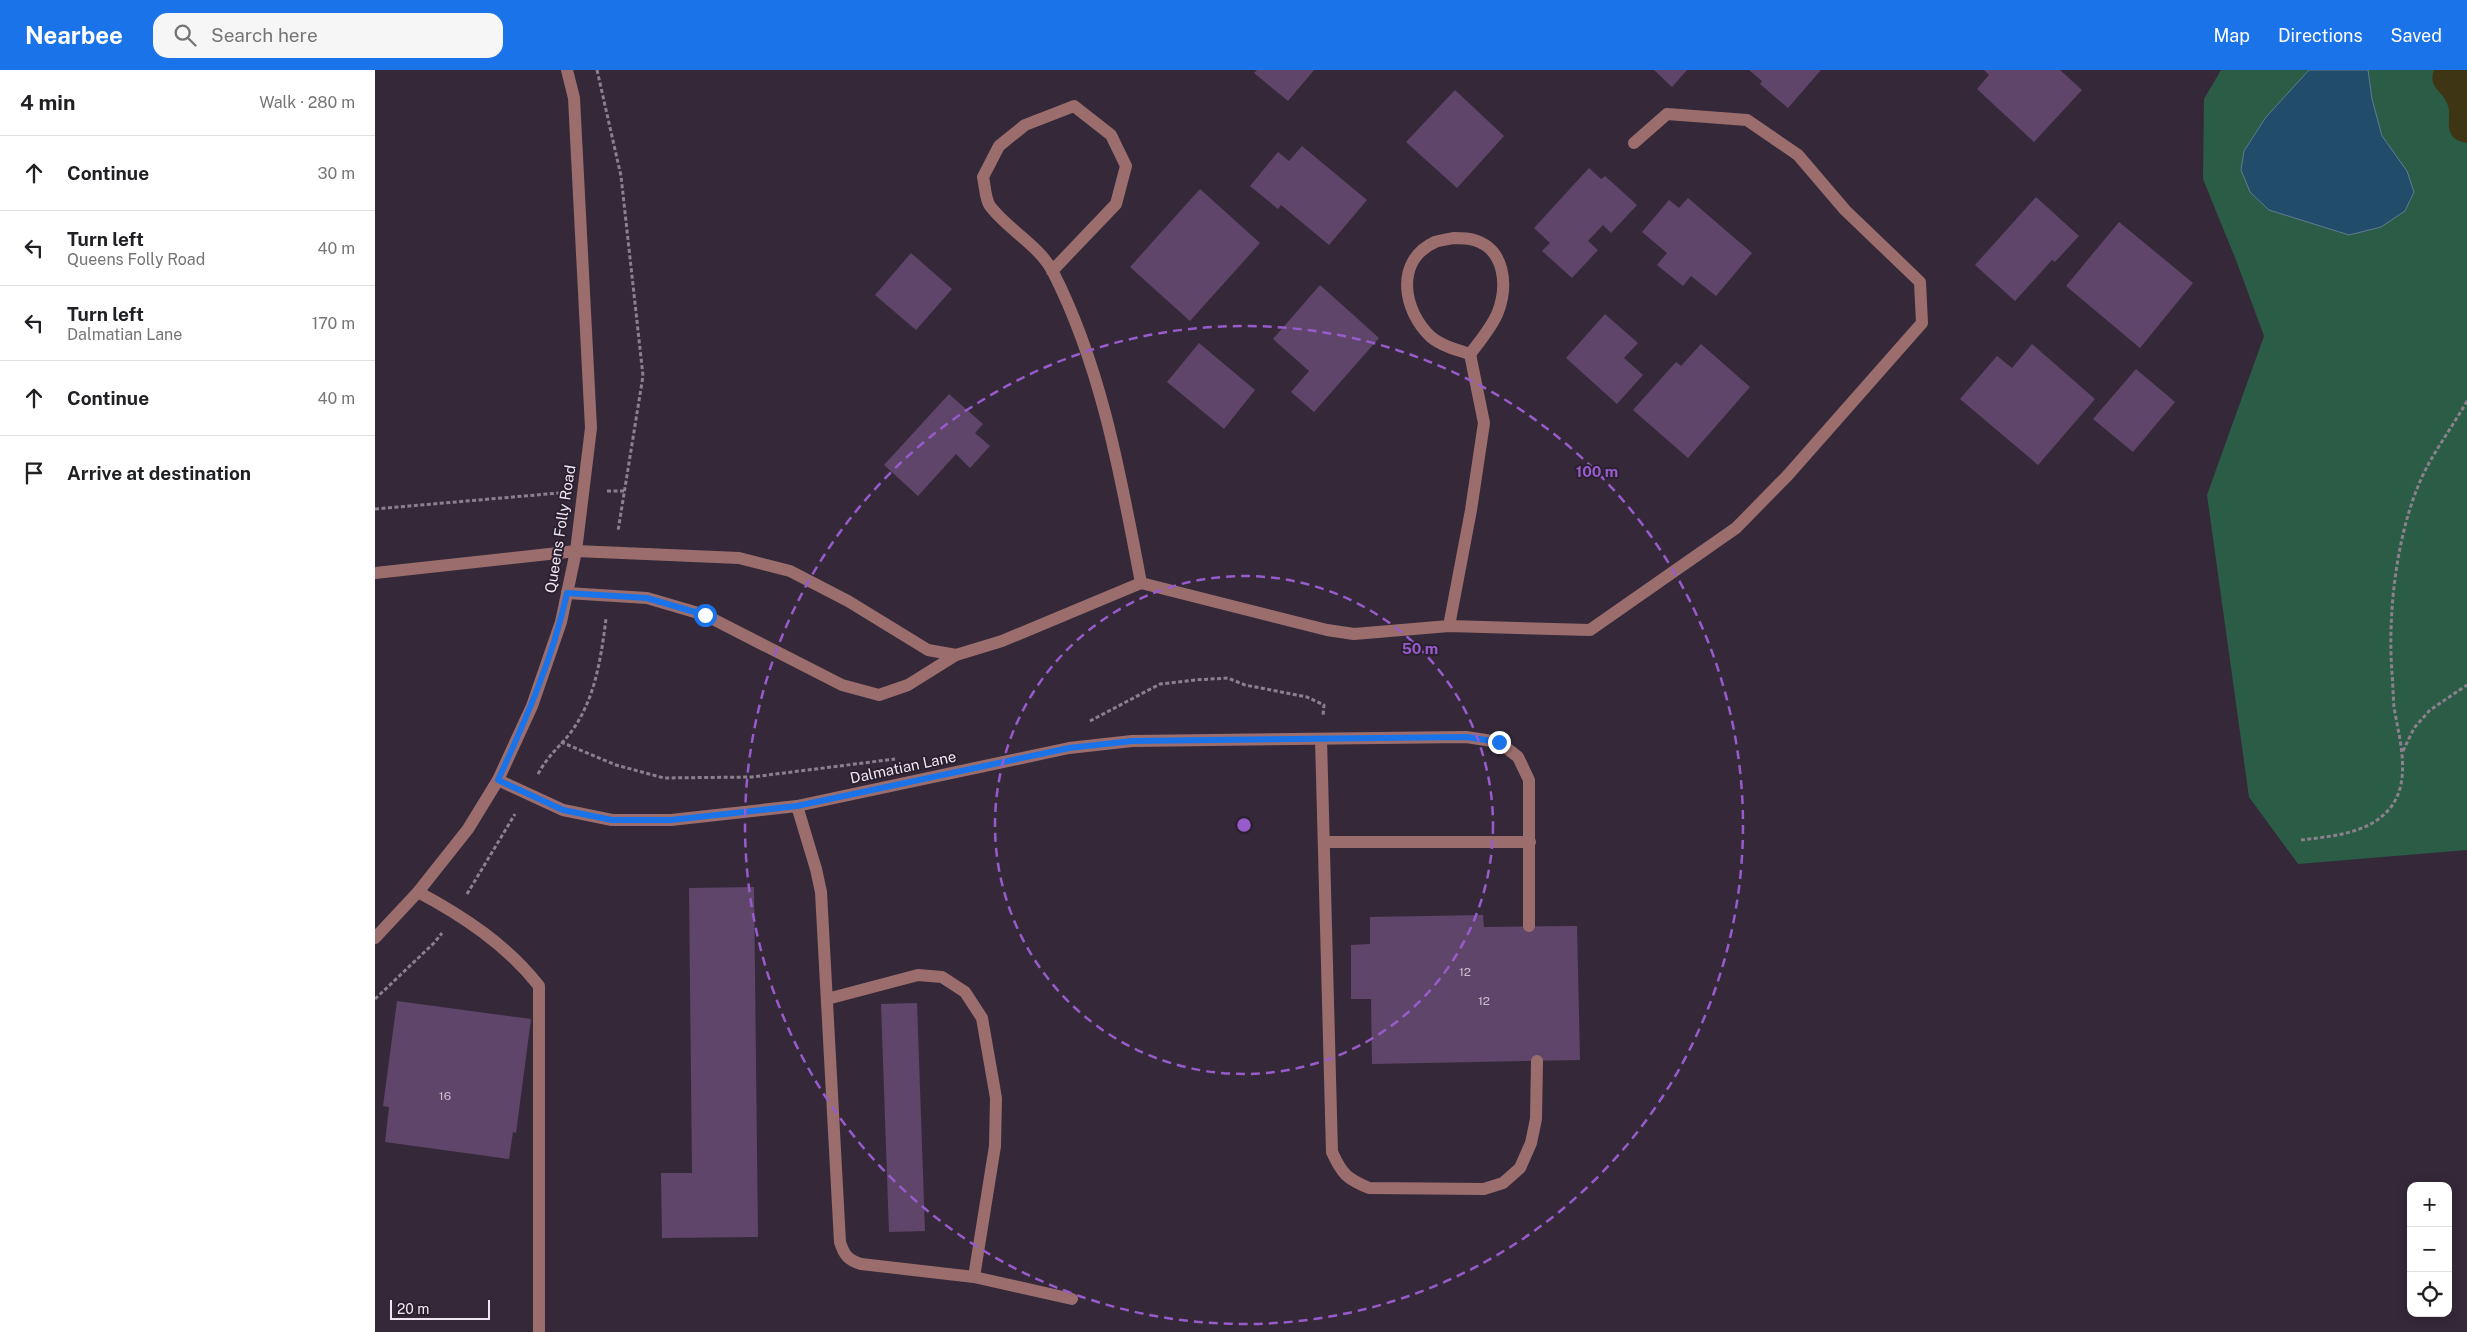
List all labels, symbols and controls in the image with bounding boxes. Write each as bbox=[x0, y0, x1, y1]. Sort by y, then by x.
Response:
search box bbox=[153, 13, 503, 58]
text: Nearbee bbox=[25, 21, 123, 49]
icon: search bbox=[171, 21, 199, 49]
text: Search here bbox=[211, 24, 318, 46]
text: Map bbox=[2213, 25, 2250, 46]
text: Directions bbox=[2278, 25, 2363, 46]
text: Saved bbox=[2391, 25, 2442, 46]
text: 4 min bbox=[20, 90, 75, 115]
text: Walk · 280 m bbox=[259, 93, 355, 112]
icon: ahead bbox=[20, 159, 48, 187]
text: Continue bbox=[67, 162, 149, 184]
text: 30 m bbox=[318, 164, 355, 183]
text: Turn left bbox=[67, 228, 144, 250]
icon: left bbox=[20, 234, 48, 262]
text: 40 m bbox=[317, 239, 355, 258]
text: Queens Folly Road bbox=[67, 250, 205, 269]
text: Turn left bbox=[67, 303, 144, 325]
icon: left bbox=[20, 309, 48, 337]
text: 170 m bbox=[312, 314, 355, 333]
text: Dalmatian Lane bbox=[67, 325, 182, 344]
icon: ahead bbox=[20, 384, 48, 412]
text: Continue bbox=[67, 387, 149, 409]
text: 40 m bbox=[317, 389, 355, 408]
icon: arrive bbox=[20, 459, 48, 487]
text: Arrive at destination bbox=[67, 462, 251, 484]
text: 100 m bbox=[1576, 463, 1618, 480]
street label: Queens Folly Road bbox=[541, 464, 579, 594]
route start bbox=[694, 604, 717, 627]
text: 50 m bbox=[1402, 640, 1438, 657]
route end bbox=[1488, 731, 1511, 754]
street label: Dalmatian Lane bbox=[848, 747, 958, 787]
centre of rings bbox=[1235, 816, 1253, 834]
house number: 12 bbox=[1459, 965, 1471, 979]
house number: 12 bbox=[1478, 994, 1490, 1008]
house number: 16 bbox=[439, 1089, 451, 1103]
map controls bbox=[2407, 1182, 2452, 1317]
button: + bbox=[2407, 1182, 2452, 1227]
button: − bbox=[2407, 1227, 2452, 1272]
button: locate bbox=[2407, 1272, 2452, 1317]
scale bar bbox=[390, 1297, 490, 1320]
text: 20 m bbox=[397, 1301, 429, 1317]

